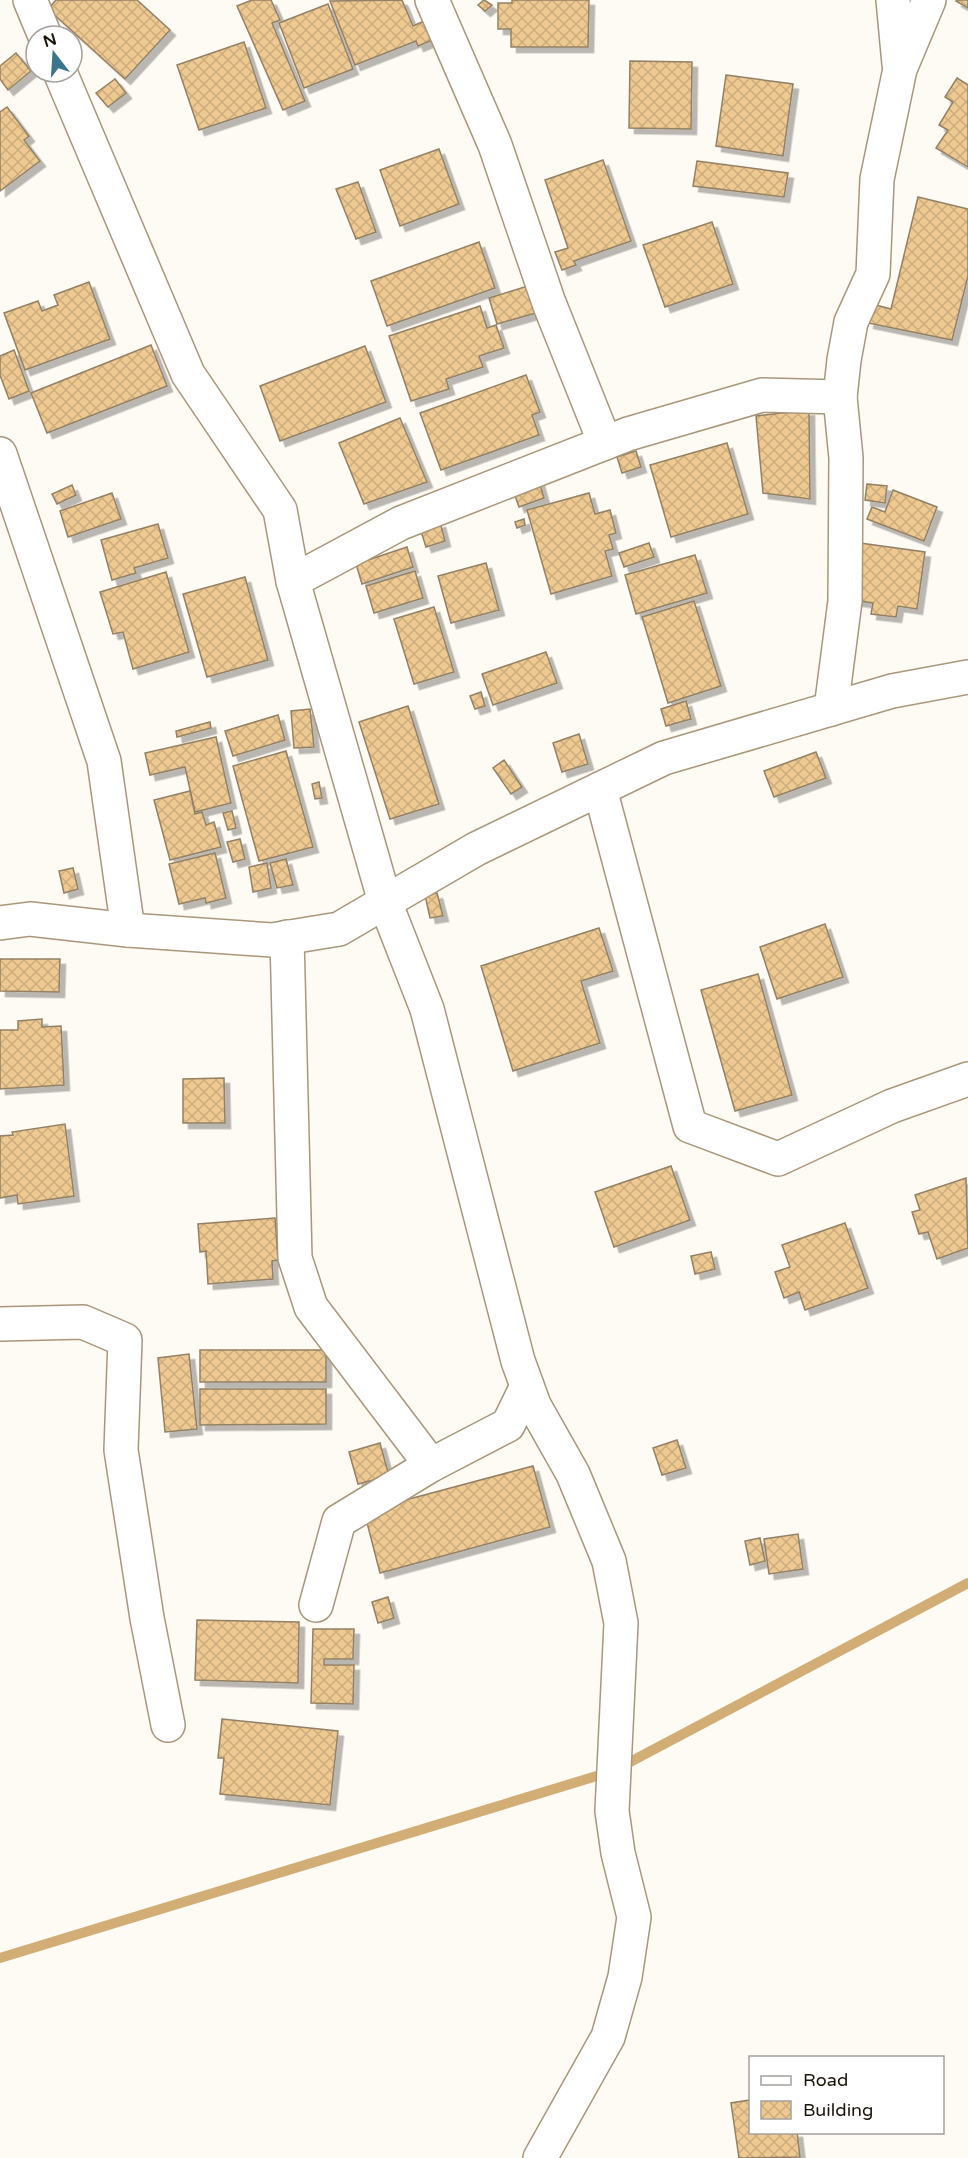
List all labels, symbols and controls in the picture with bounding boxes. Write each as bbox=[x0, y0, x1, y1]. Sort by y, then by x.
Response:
north arrow bbox=[24, 24, 84, 84]
text: N bbox=[41, 29, 59, 52]
legend bbox=[749, 2056, 944, 2134]
text: Road bbox=[803, 2069, 848, 2091]
text: Building bbox=[803, 2099, 873, 2121]

